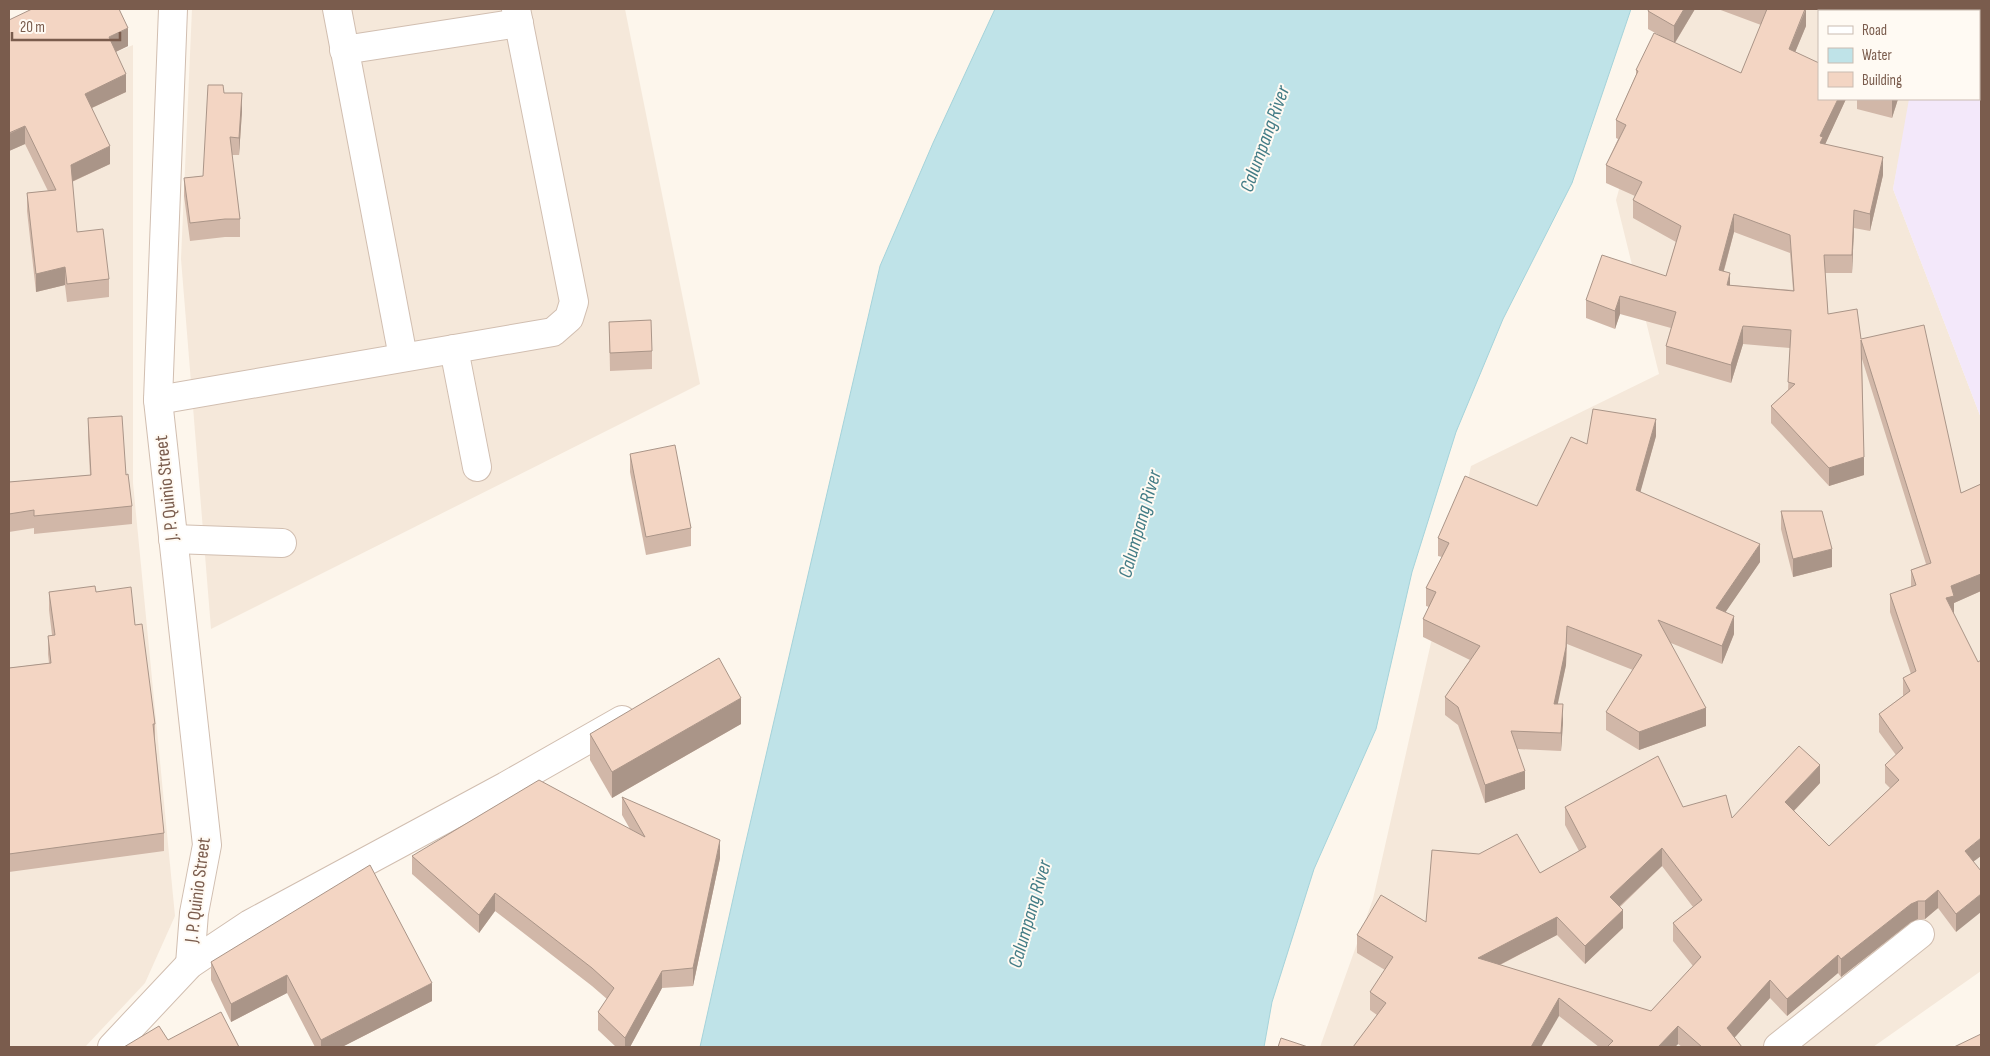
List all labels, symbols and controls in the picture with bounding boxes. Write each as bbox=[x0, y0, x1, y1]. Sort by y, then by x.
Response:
scale bar bbox=[12, 10, 120, 42]
legend bbox=[1818, 10, 1980, 100]
text: 20 m bbox=[20, 18, 45, 37]
text: Road bbox=[1862, 21, 1887, 40]
text: Water bbox=[1862, 46, 1893, 65]
text: Building bbox=[1862, 71, 1902, 90]
water label: Calumpang River bbox=[1235, 81, 1296, 195]
street label: J. P. Quinio Street bbox=[150, 434, 184, 543]
water label: Calumpang River bbox=[1113, 466, 1167, 581]
street label: J. P. Quinio Street bbox=[180, 836, 216, 945]
water label: Calumpang River bbox=[1003, 856, 1057, 971]

